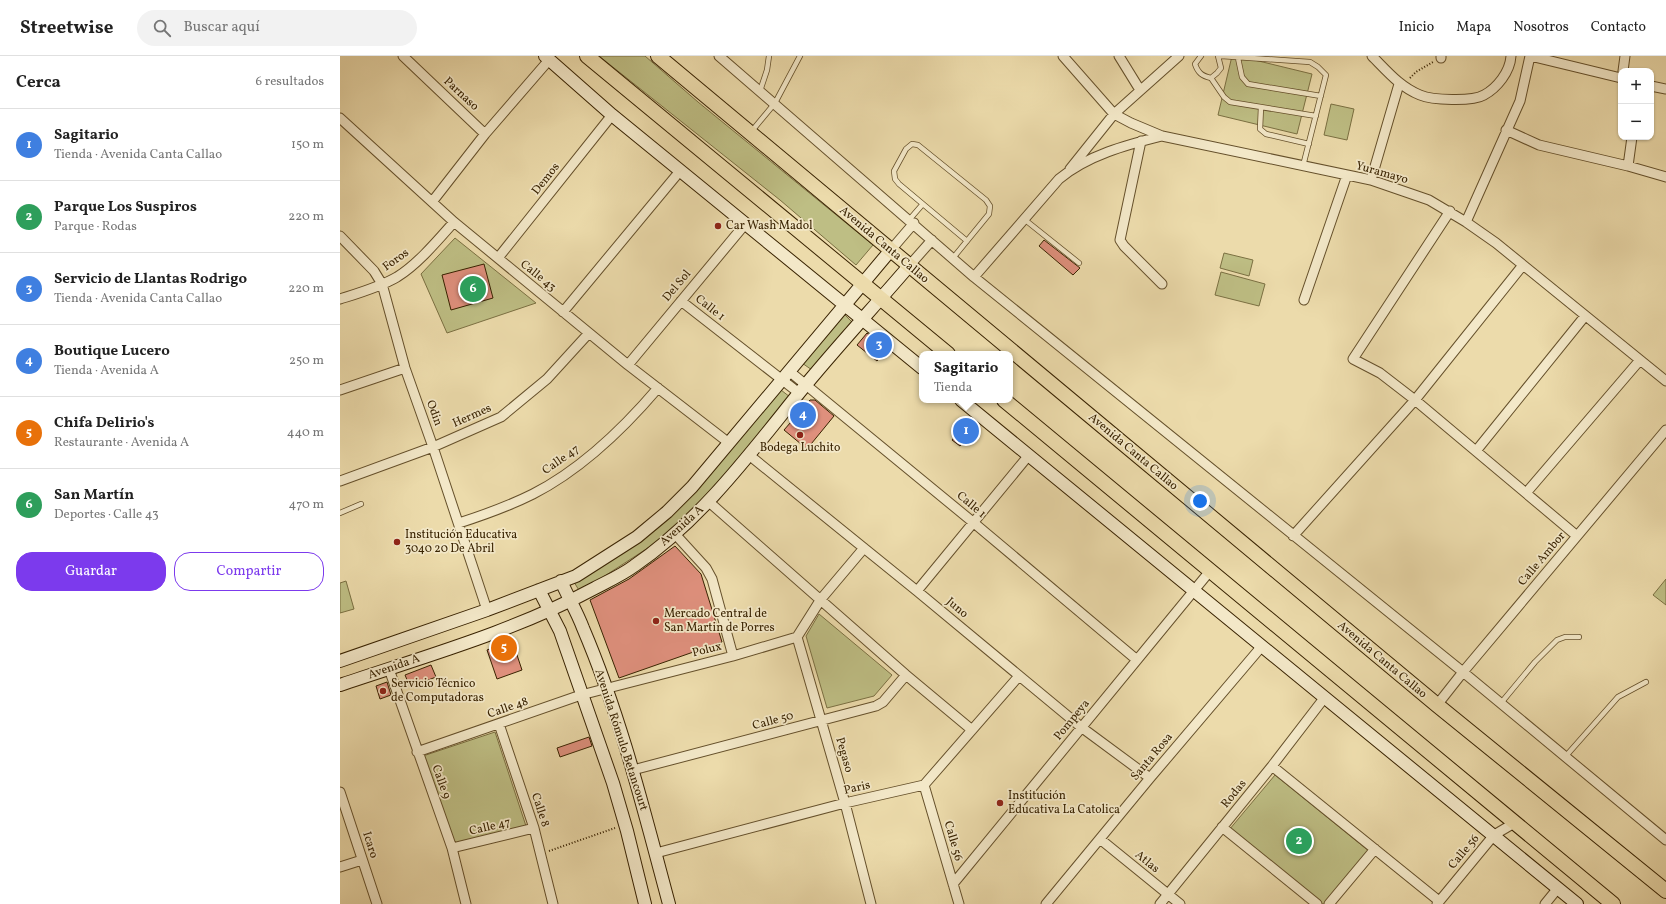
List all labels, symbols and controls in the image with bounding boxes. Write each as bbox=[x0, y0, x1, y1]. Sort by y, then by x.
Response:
search box bbox=[137, 10, 417, 46]
text: Streetwise bbox=[20, 15, 113, 41]
icon: search bbox=[151, 17, 173, 39]
text: Buscar aquí bbox=[183, 17, 260, 38]
text: Inicio bbox=[1399, 18, 1434, 37]
text: Mapa bbox=[1456, 18, 1491, 37]
text: Nosotros bbox=[1513, 18, 1569, 37]
text: Contacto bbox=[1591, 18, 1646, 37]
map controls bbox=[1618, 68, 1654, 140]
button: + bbox=[1618, 68, 1654, 104]
text: Cerca bbox=[16, 71, 61, 94]
text: 6 resultados bbox=[256, 73, 324, 91]
street label: Parnaso bbox=[440, 74, 482, 114]
button: − bbox=[1618, 104, 1654, 140]
text: Sagitario bbox=[54, 125, 119, 146]
text: 1 bbox=[26, 136, 32, 154]
text: 150 m bbox=[291, 136, 324, 154]
text: Tienda · Avenida Canta Callao bbox=[54, 146, 222, 164]
street label: Yuramayo bbox=[1354, 158, 1410, 188]
street label: Demos bbox=[528, 160, 564, 198]
text: Parque Los Suspiros bbox=[54, 197, 197, 218]
street label: Avenida Canta Callao bbox=[836, 203, 932, 287]
text: 2 bbox=[26, 208, 32, 226]
text: 220 m bbox=[288, 208, 324, 226]
text: Parque · Rodas bbox=[54, 218, 137, 236]
place label: Car Wash Madol bbox=[726, 218, 813, 234]
marker: Car Wash Madol bbox=[713, 221, 723, 231]
street label: Foros bbox=[380, 245, 412, 275]
street label: Calle 43 bbox=[517, 257, 559, 295]
street label: Del Sol bbox=[659, 266, 695, 305]
text: Servicio de Llantas Rodrigo bbox=[54, 269, 247, 290]
pin: 6 bbox=[460, 274, 486, 304]
text: 3 bbox=[26, 280, 32, 298]
text: 220 m bbox=[288, 280, 324, 298]
text: Tienda · Avenida Canta Callao bbox=[54, 290, 222, 308]
street label: Calle 1 bbox=[692, 291, 728, 325]
pin: 3 bbox=[866, 330, 892, 360]
text: Boutique Lucero bbox=[54, 341, 170, 362]
popup bbox=[919, 351, 1013, 403]
text: 4 bbox=[25, 352, 33, 370]
text: 250 m bbox=[289, 352, 324, 370]
text: Sagitario bbox=[934, 358, 998, 379]
text: Tienda · Avenida A bbox=[54, 362, 159, 380]
text: Tienda bbox=[934, 379, 972, 397]
street label: Odin bbox=[422, 398, 446, 428]
street label: Hermes bbox=[450, 400, 494, 432]
pin: 4 bbox=[790, 400, 816, 430]
street label: Avenida Canta Callao bbox=[1085, 410, 1181, 494]
text: Chifa Delirio's bbox=[54, 413, 154, 434]
pin: 1 bbox=[953, 416, 979, 446]
text: 5 bbox=[26, 424, 32, 442]
text: 440 m bbox=[287, 424, 324, 442]
marker: Bodega Luchito bbox=[795, 430, 805, 440]
text: Restaurante · Avenida A bbox=[54, 434, 189, 452]
place label: Bodega Luchito bbox=[760, 440, 840, 456]
street label: Calle 47 bbox=[539, 441, 583, 479]
text: San Martín bbox=[54, 485, 134, 506]
street label: Calle 1 bbox=[953, 488, 989, 522]
your location bbox=[1190, 491, 1210, 511]
text: 6 bbox=[25, 496, 33, 514]
text: 470 m bbox=[289, 496, 324, 514]
street label: Avenida A bbox=[657, 502, 708, 550]
text: Deportes · Calle 43 bbox=[54, 506, 159, 524]
place label: Institución Educativa 3040 20 De Abril bbox=[405, 527, 517, 557]
street label: Calle Ambor bbox=[1515, 529, 1569, 589]
marker: Institución Educativa 3040 20 De Abril bbox=[392, 537, 402, 547]
button: Guardar bbox=[16, 552, 166, 591]
button: Compartir bbox=[174, 552, 324, 591]
street label: Juno bbox=[943, 594, 971, 622]
place label: Mercado Central de San Martin de Porres bbox=[664, 606, 775, 636]
marker: Mercado Central de San Martin de Porres bbox=[651, 616, 661, 626]
street label: Avenida Canta Callao bbox=[1334, 618, 1430, 702]
pin: 5 bbox=[491, 633, 517, 663]
street label: Polux bbox=[691, 639, 723, 661]
street label: Avenida A bbox=[366, 650, 423, 683]
street label: Avenida Rómulo Betancourt bbox=[591, 667, 651, 813]
place label: Servicio Técnico de Computadoras bbox=[391, 676, 484, 706]
marker: Servicio Técnico de Computadoras bbox=[378, 686, 388, 696]
street label: Calle 48 bbox=[485, 694, 531, 722]
street label: Pompeya bbox=[1050, 696, 1094, 744]
street label: Calle 50 bbox=[751, 708, 795, 734]
street label: Santa Rosa bbox=[1127, 730, 1177, 784]
street label: Pegaso bbox=[831, 735, 857, 775]
street label: Calle 9 bbox=[427, 763, 455, 801]
street label: Rodas bbox=[1218, 776, 1250, 812]
street label: Paris bbox=[842, 777, 872, 799]
place label: Institución Educativa La Catolica bbox=[1008, 788, 1120, 818]
street label: Calle 8 bbox=[527, 791, 553, 829]
marker: Institución Educativa La Catolica bbox=[995, 798, 1005, 808]
street label: Calle 47 bbox=[468, 814, 512, 840]
street label: Calle 56 bbox=[940, 819, 966, 863]
pin: 2 bbox=[1286, 826, 1312, 856]
street label: Icaro bbox=[358, 830, 382, 860]
street label: Calle 56 bbox=[1445, 831, 1483, 873]
street label: Atlas bbox=[1131, 847, 1163, 877]

